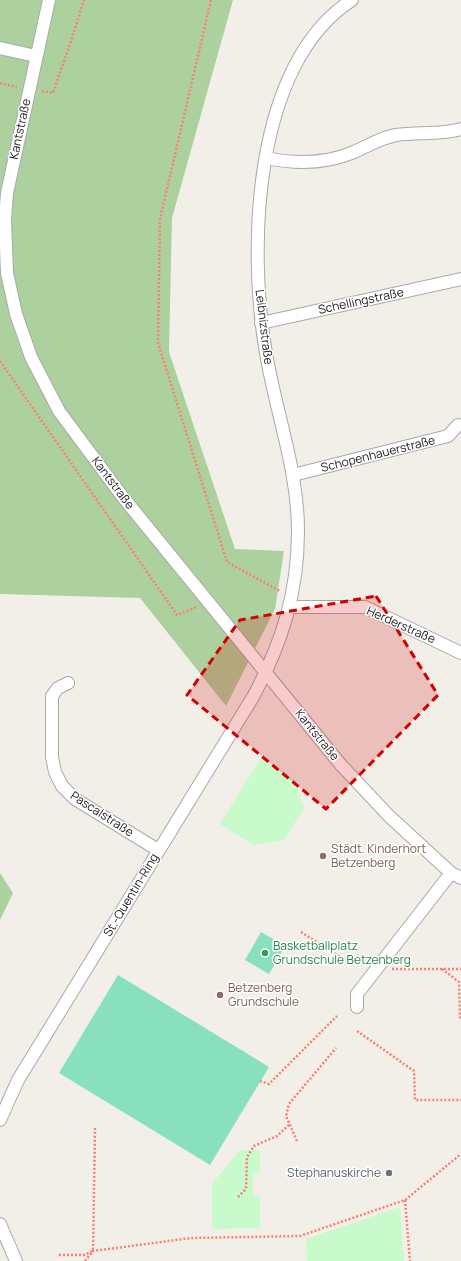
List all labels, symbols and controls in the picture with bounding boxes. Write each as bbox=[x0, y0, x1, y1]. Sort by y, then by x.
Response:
street label: Kantstraße bbox=[5, 97, 34, 161]
street label: Schellingstraße bbox=[317, 283, 405, 318]
street label: Leibnizstraße bbox=[251, 288, 278, 365]
street label: Schopenhauerstraße bbox=[319, 431, 437, 476]
street label: Kantstraße bbox=[88, 453, 139, 512]
street label: Herderstraße bbox=[364, 602, 438, 647]
street label: Kantstraße bbox=[291, 705, 343, 764]
street label: Pascalstraße bbox=[67, 787, 137, 840]
place label: Städt. Kinderhort Betzenberg bbox=[331, 840, 426, 871]
street label: St.-Quentin-Ring bbox=[99, 850, 162, 940]
marker: Städt. Kinderhort Betzenberg bbox=[318, 851, 328, 861]
place label: Basketballplatz Grundschule Betzenberg bbox=[273, 937, 411, 968]
marker: Basketballplatz Grundschule Betzenberg bbox=[260, 948, 270, 958]
place label: Betzenberg Grundschule bbox=[228, 979, 299, 1010]
marker: Betzenberg Grundschule bbox=[215, 990, 225, 1000]
place label: Stephanuskirche bbox=[287, 1164, 381, 1181]
marker: Stephanuskirche bbox=[384, 1168, 394, 1178]

